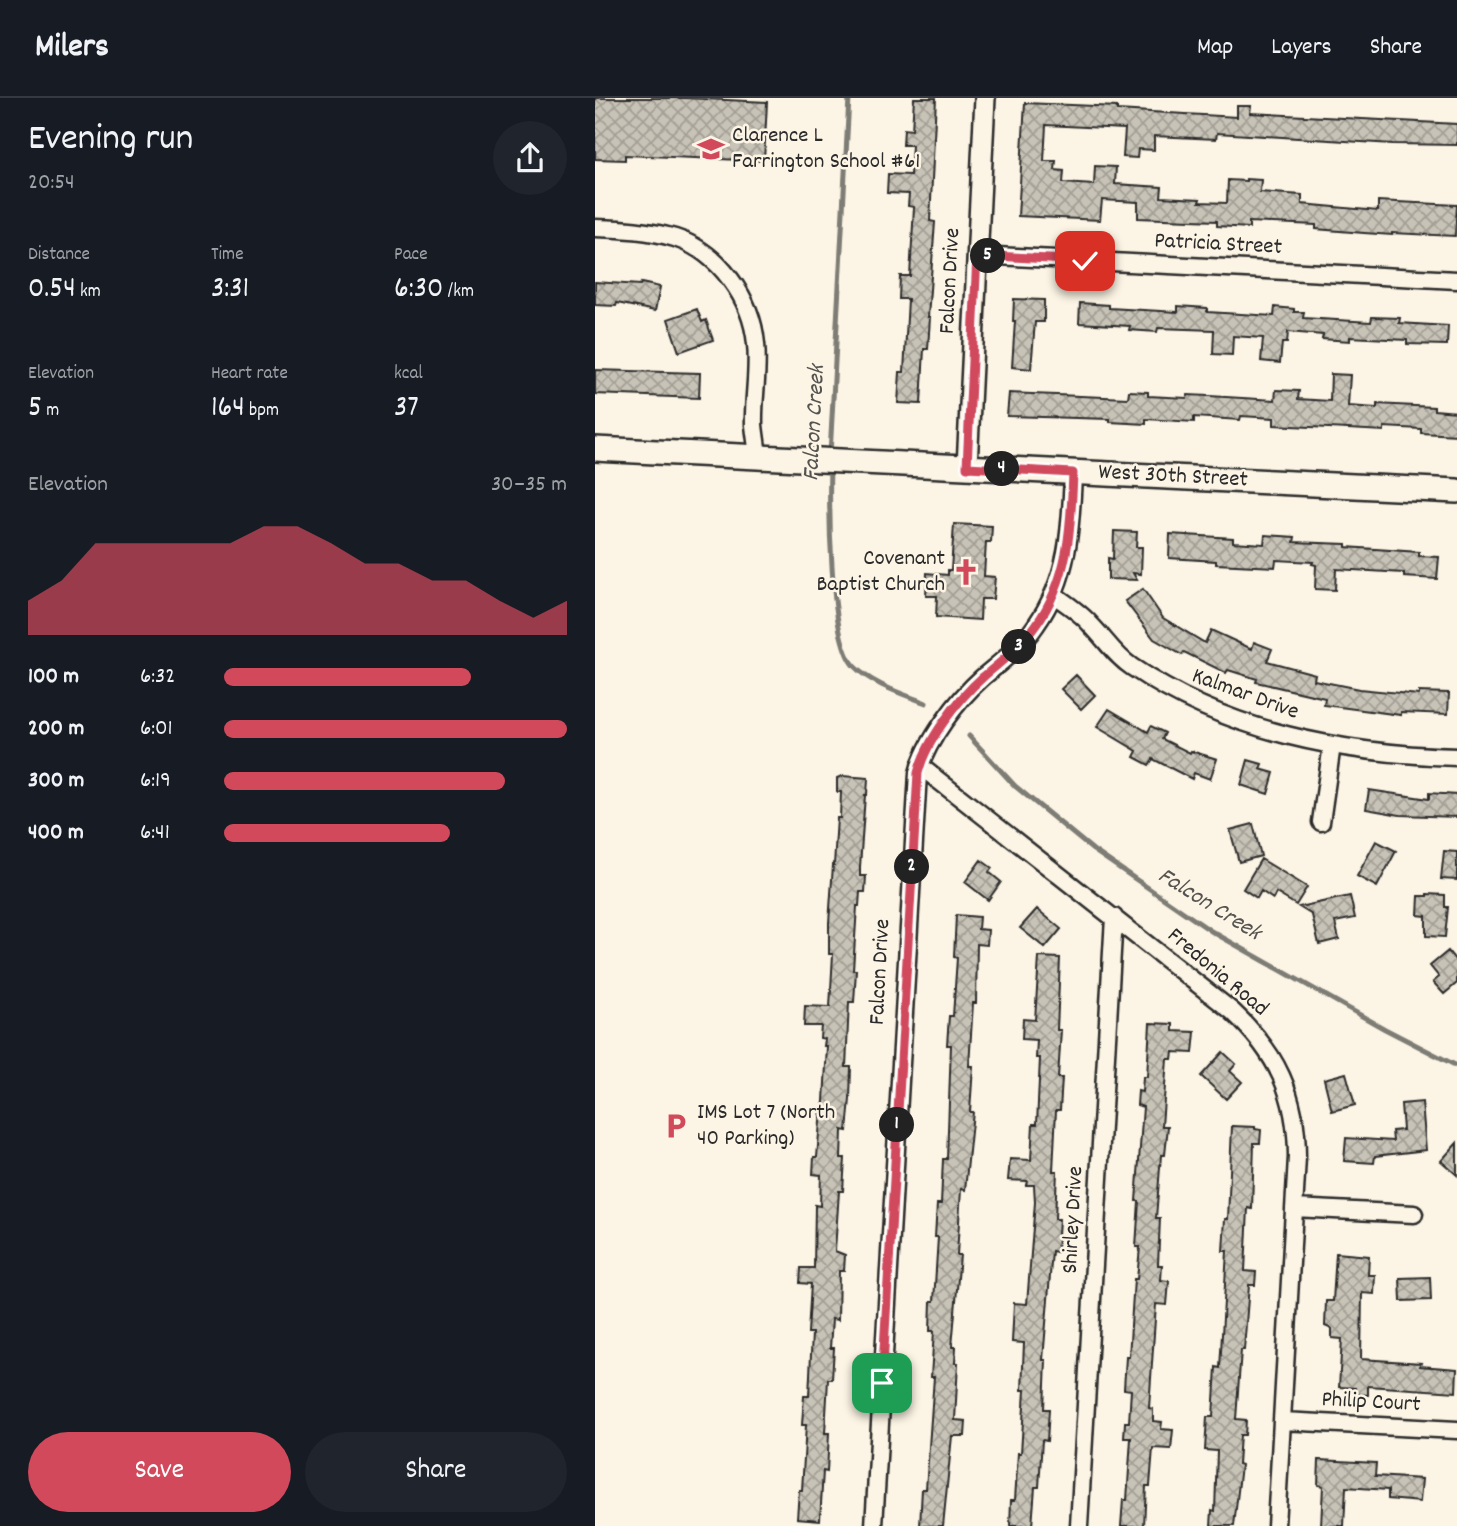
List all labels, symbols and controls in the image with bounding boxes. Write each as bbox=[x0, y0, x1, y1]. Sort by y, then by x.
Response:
text: Milers bbox=[35, 25, 109, 72]
text: Map bbox=[1197, 31, 1233, 65]
text: Layers bbox=[1271, 31, 1332, 65]
text: Share bbox=[1370, 31, 1422, 65]
text: Evening run bbox=[28, 113, 193, 168]
place label: Clarence L Farrington School #61 bbox=[732, 120, 920, 179]
button: share bbox=[493, 121, 567, 195]
school or university icon: Clarence L Farrington School #61 bbox=[696, 134, 726, 164]
text: 20:54 bbox=[28, 167, 75, 200]
street label: Patricia Street bbox=[1153, 225, 1283, 265]
street label: Falcon Drive bbox=[932, 227, 970, 335]
pin bbox=[1055, 231, 1115, 291]
pin: 5 bbox=[971, 238, 1005, 274]
text: Distance bbox=[28, 242, 90, 269]
text: Time bbox=[211, 242, 244, 269]
text: Pace bbox=[394, 242, 428, 269]
text: 5 bbox=[983, 242, 992, 269]
icon: check bbox=[1066, 242, 1104, 280]
text: 0.54 bbox=[28, 269, 76, 312]
text: 3:31 bbox=[211, 269, 249, 312]
text: 6:30 bbox=[394, 269, 443, 312]
text: km bbox=[76, 279, 101, 306]
text: /km bbox=[443, 279, 474, 306]
text: Elevation bbox=[28, 361, 94, 388]
text: Heart rate bbox=[211, 361, 288, 388]
text: kcal bbox=[394, 361, 423, 388]
water label: Falcon Creek bbox=[795, 362, 835, 482]
text: 5 bbox=[28, 388, 42, 431]
text: 164 bbox=[211, 388, 245, 431]
text: 37 bbox=[394, 388, 419, 431]
text: m bbox=[42, 398, 59, 425]
text: bpm bbox=[245, 398, 279, 425]
pin: 4 bbox=[985, 452, 1019, 486]
text: 4 bbox=[998, 455, 1005, 482]
street label: West 30th Street bbox=[1097, 457, 1249, 497]
text: Elevation bbox=[28, 469, 108, 502]
text: 30–35 m bbox=[491, 469, 567, 502]
place label: Covenant Baptist Church bbox=[816, 543, 945, 602]
church icon: Covenant Baptist Church bbox=[951, 557, 981, 587]
pin: 3 bbox=[1001, 630, 1037, 664]
text: 3 bbox=[1014, 633, 1023, 660]
street label: Kalmar Drive bbox=[1187, 660, 1303, 730]
text: 100 m bbox=[28, 661, 79, 694]
text: 6:32 bbox=[140, 661, 175, 694]
text: 200 m bbox=[28, 713, 84, 746]
text: 6:01 bbox=[140, 713, 173, 746]
text: 300 m bbox=[28, 765, 84, 798]
text: 6:19 bbox=[140, 765, 171, 798]
text: 400 m bbox=[28, 817, 84, 850]
text: 6:41 bbox=[140, 817, 170, 850]
pin: 2 bbox=[895, 850, 929, 884]
text: 2 bbox=[907, 853, 916, 880]
water label: Falcon Creek bbox=[1151, 860, 1269, 951]
street label: Falcon Drive bbox=[862, 918, 900, 1026]
street label: Fredonia Road bbox=[1159, 921, 1275, 1025]
place label: IMS Lot 7 (North 40 Parking) bbox=[697, 1097, 835, 1156]
pin: 1 bbox=[879, 1108, 915, 1142]
parking icon: IMS Lot 7 (North 40 Parking) bbox=[661, 1111, 691, 1141]
text: 1 bbox=[894, 1111, 899, 1138]
street label: Shirley Drive bbox=[1055, 1165, 1093, 1275]
pin bbox=[852, 1353, 912, 1413]
icon: arrive bbox=[863, 1364, 901, 1402]
street label: Philip Court bbox=[1321, 1384, 1421, 1422]
button: Save bbox=[28, 1432, 291, 1512]
button: Share bbox=[305, 1432, 567, 1512]

